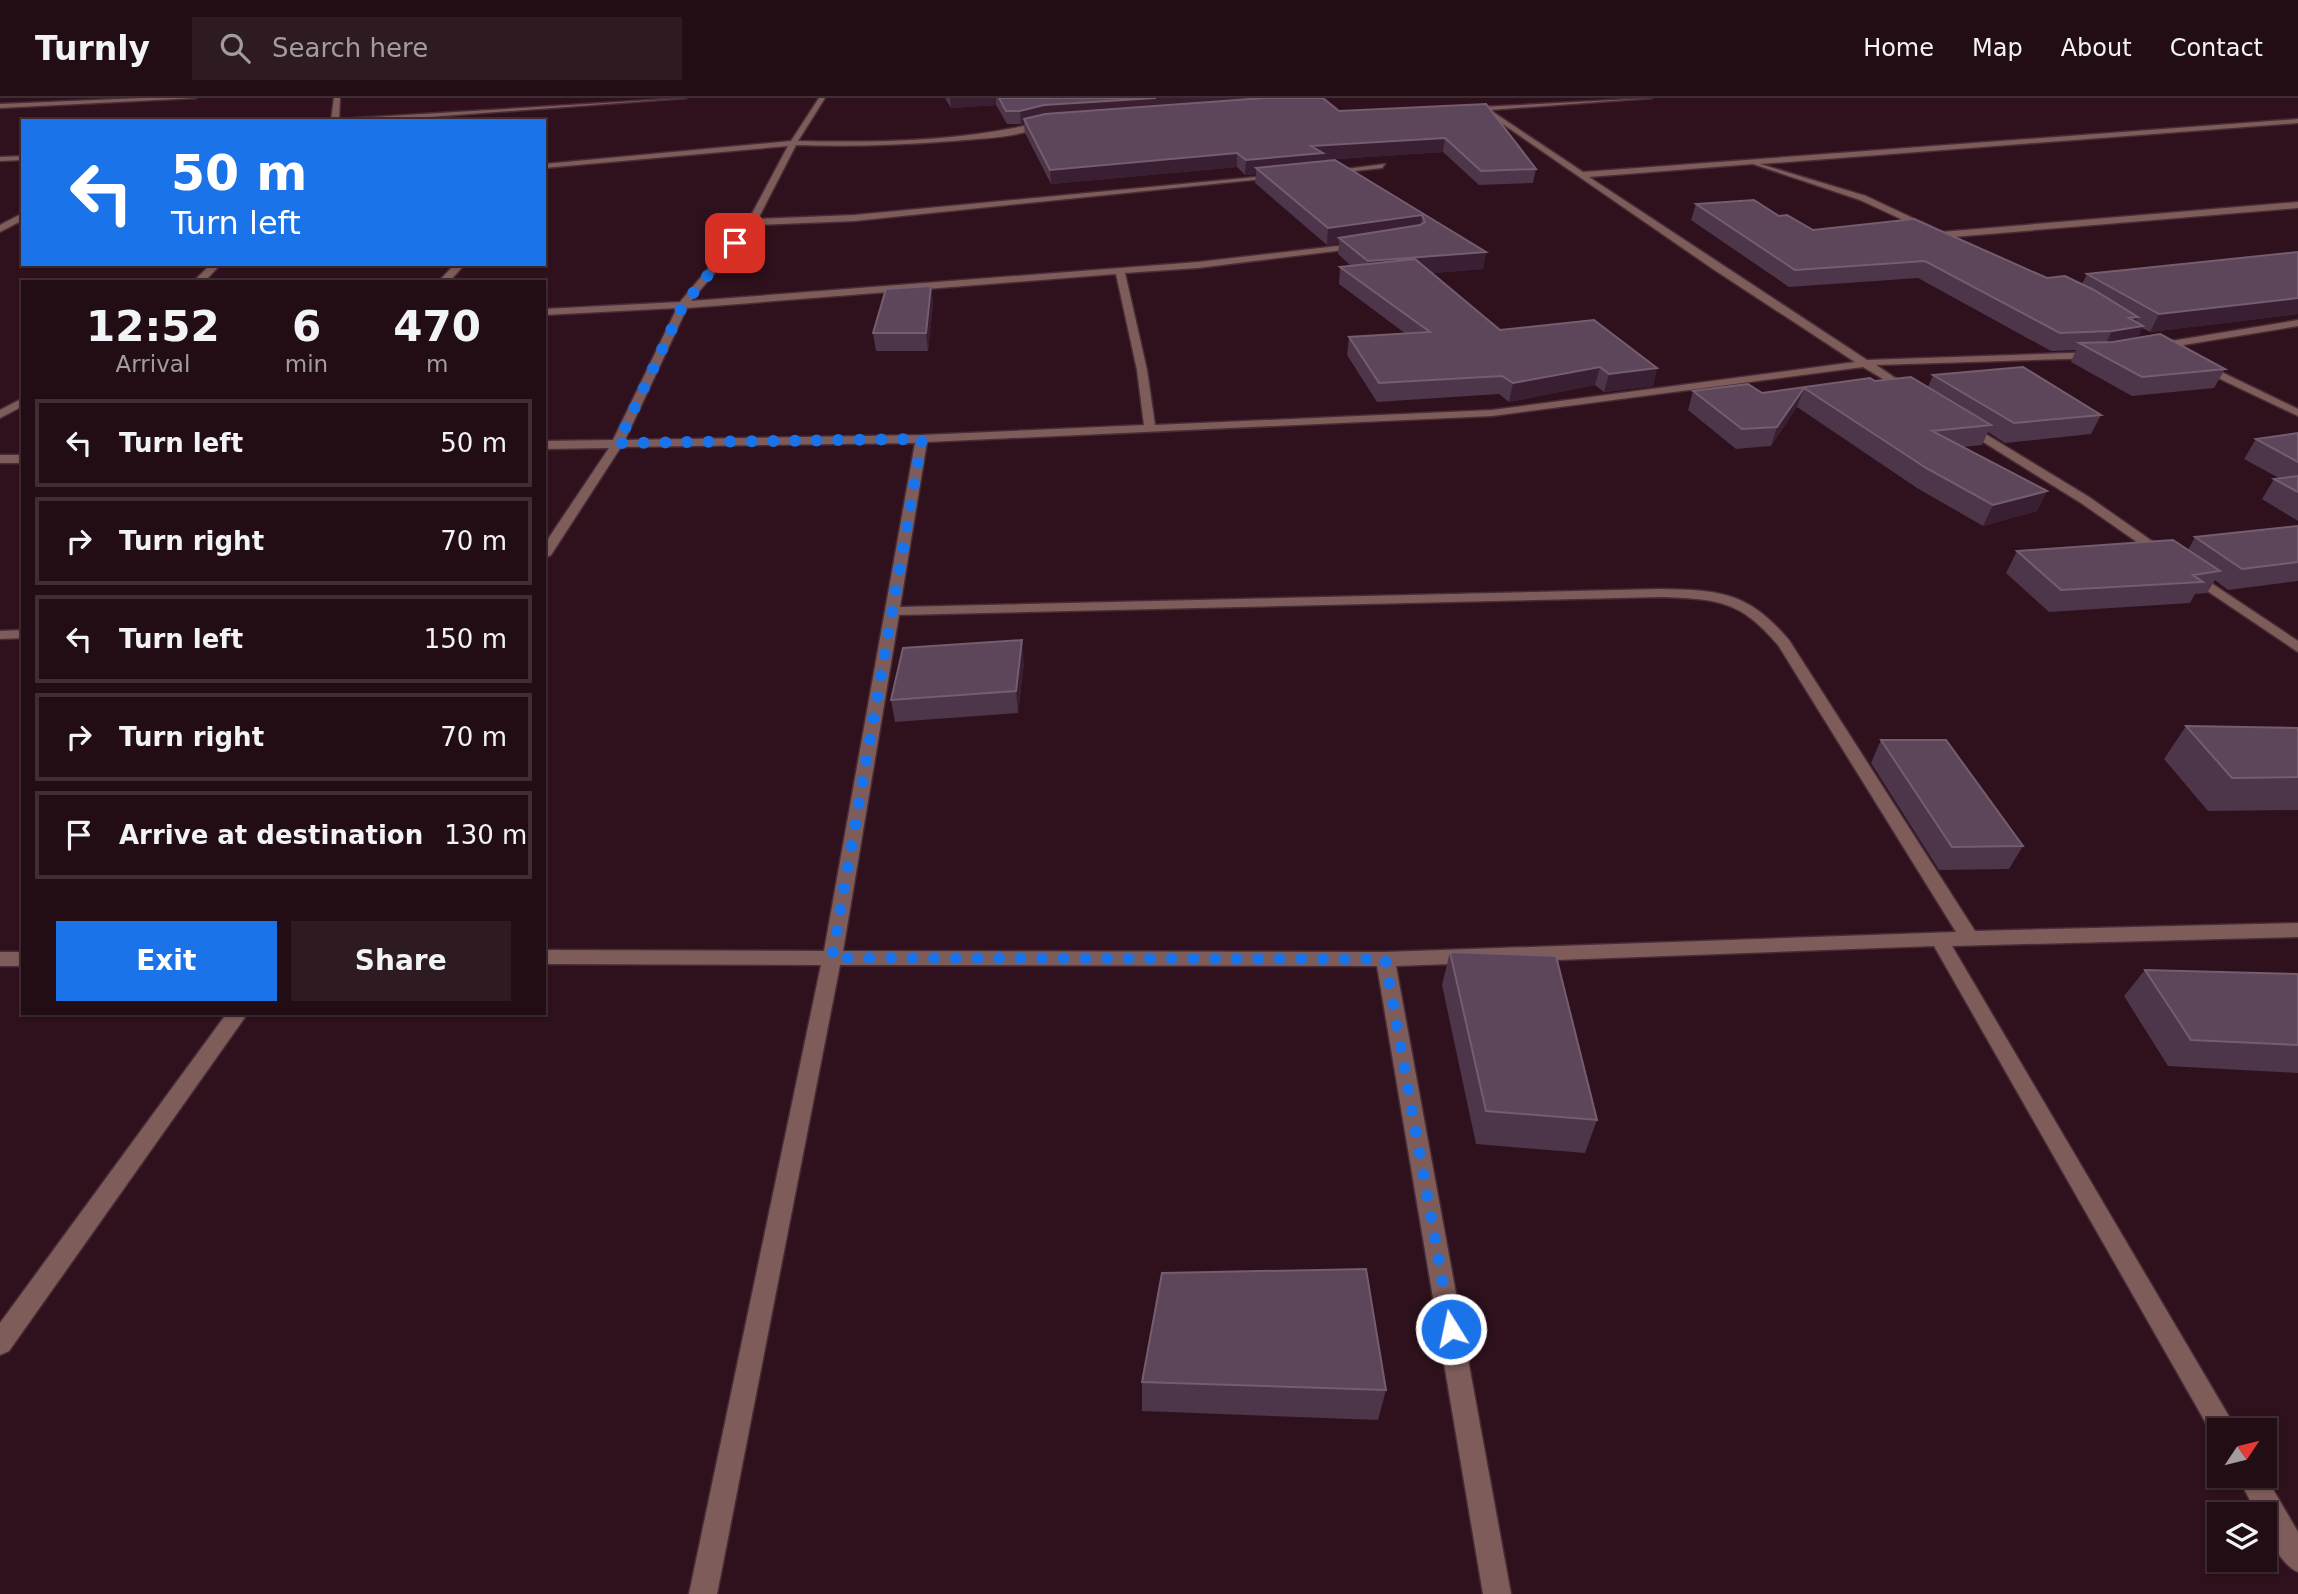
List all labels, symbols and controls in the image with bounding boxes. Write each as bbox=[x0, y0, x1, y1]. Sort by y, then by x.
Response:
search box bbox=[192, 17, 682, 80]
text: Turnly bbox=[35, 29, 150, 68]
icon: search bbox=[216, 29, 254, 67]
text: Search here bbox=[272, 33, 428, 63]
text: Home bbox=[1863, 34, 1934, 62]
text: Map bbox=[1972, 34, 2023, 62]
text: About bbox=[2061, 34, 2132, 62]
text: Contact bbox=[2170, 34, 2263, 62]
text: 50 m bbox=[171, 145, 307, 202]
icon: left bbox=[56, 147, 147, 238]
text: Turn left bbox=[171, 204, 301, 242]
pin bbox=[705, 213, 765, 273]
icon: arrive bbox=[716, 224, 754, 262]
text: 12:52 bbox=[86, 302, 220, 351]
text: 6 bbox=[292, 302, 321, 351]
text: 470 bbox=[393, 302, 481, 351]
text: Arrival bbox=[116, 351, 190, 377]
text: min bbox=[285, 351, 328, 377]
text: m bbox=[426, 351, 448, 377]
icon: left bbox=[60, 424, 98, 462]
text: Turn left bbox=[119, 428, 243, 458]
text: 50 m bbox=[440, 428, 507, 458]
icon: right bbox=[60, 522, 98, 560]
text: Turn right bbox=[119, 526, 264, 556]
text: 70 m bbox=[440, 526, 507, 556]
icon: left bbox=[60, 620, 98, 658]
text: Turn left bbox=[119, 624, 243, 654]
text: 150 m bbox=[424, 624, 507, 654]
icon: right bbox=[60, 718, 98, 756]
text: Turn right bbox=[119, 722, 264, 752]
text: 70 m bbox=[440, 722, 507, 752]
icon: arrive bbox=[60, 816, 98, 854]
text: Arrive at destination bbox=[119, 820, 423, 850]
text: 130 m bbox=[444, 820, 527, 850]
button: Exit bbox=[56, 921, 277, 1001]
button: Share bbox=[291, 921, 511, 1001]
position arrow bbox=[1414, 1292, 1488, 1366]
north arrow bbox=[2207, 1418, 2277, 1488]
map controls bbox=[2207, 1418, 2277, 1572]
button: layers bbox=[2207, 1502, 2277, 1572]

